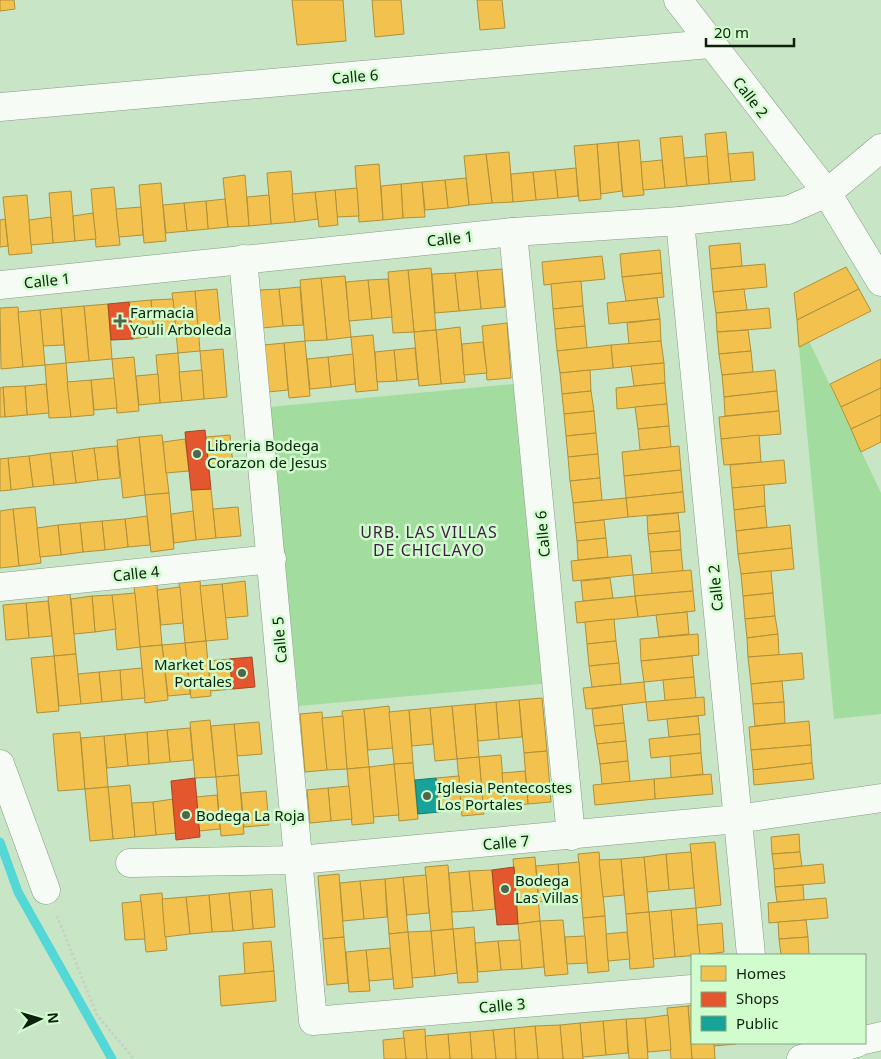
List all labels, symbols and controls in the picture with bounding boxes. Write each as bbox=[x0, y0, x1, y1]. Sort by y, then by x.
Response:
scale bar bbox=[706, 15, 794, 47]
text: 20 m bbox=[714, 22, 749, 42]
street label: Calle 6 bbox=[331, 64, 379, 88]
street label: Calle 2 bbox=[729, 72, 773, 122]
street label: Calle 1 bbox=[426, 226, 474, 250]
street label: Calle 1 bbox=[23, 268, 71, 292]
place label: Farmacia Youli Arboleda bbox=[130, 302, 232, 339]
marker: Farmacia Youli Arboleda bbox=[114, 315, 126, 327]
place label: Libreria Bodega Corazon de Jesus bbox=[207, 435, 327, 472]
marker: Libreria Bodega Corazon de Jesus bbox=[191, 448, 203, 460]
street label: Calle 6 bbox=[530, 510, 554, 558]
district label: URB. LAS VILLAS DE CHICLAYO bbox=[360, 521, 498, 561]
street label: Calle 4 bbox=[112, 561, 161, 585]
street label: Calle 2 bbox=[703, 564, 727, 612]
street label: Calle 5 bbox=[267, 616, 291, 664]
place label: Market Los Portales bbox=[154, 654, 232, 691]
marker: Market Los Portales bbox=[236, 667, 248, 679]
place label: Iglesia Pentecostes Los Portales bbox=[437, 777, 572, 814]
marker: Iglesia Pentecostes Los Portales bbox=[421, 790, 433, 802]
place label: Bodega La Roja bbox=[196, 805, 305, 825]
marker: Bodega La Roja bbox=[180, 809, 192, 821]
street label: Calle 7 bbox=[482, 830, 530, 854]
place label: Bodega Las Villas bbox=[515, 870, 579, 907]
marker: Bodega Las Villas bbox=[499, 883, 511, 895]
legend bbox=[691, 954, 866, 1044]
text: Homes bbox=[736, 963, 786, 983]
text: Shops bbox=[736, 988, 779, 1008]
street label: Calle 3 bbox=[478, 993, 526, 1017]
north arrow bbox=[15, 994, 65, 1044]
text: N bbox=[43, 1011, 63, 1024]
text: Public bbox=[736, 1013, 779, 1033]

